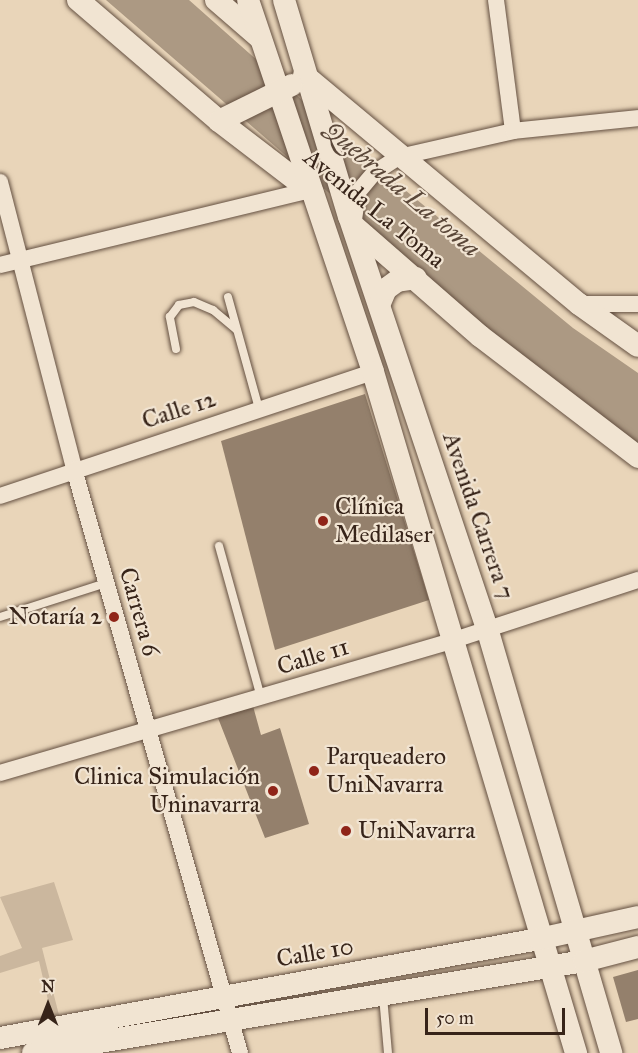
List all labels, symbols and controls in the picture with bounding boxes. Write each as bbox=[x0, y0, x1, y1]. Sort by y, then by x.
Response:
water label: Quebrada La toma bbox=[317, 114, 487, 264]
street label: Avenida La Toma bbox=[298, 143, 450, 275]
street label: Calle 12 bbox=[138, 385, 220, 435]
street label: Avenida Carrera 7 bbox=[436, 429, 520, 603]
place label: Clínica Medilaser bbox=[335, 493, 433, 549]
marker: Clínica Medilaser bbox=[316, 514, 330, 528]
street label: Carrera 6 bbox=[113, 564, 165, 660]
place label: Notaría 2 bbox=[8, 603, 102, 631]
marker: Notaría 2 bbox=[107, 610, 121, 624]
street label: Calle 11 bbox=[274, 632, 352, 682]
place label: Parqueadero UniNavarra bbox=[326, 743, 446, 799]
place label: Clinica Simulación Uninavarra bbox=[74, 763, 260, 819]
marker: Parqueadero UniNavarra bbox=[307, 764, 321, 778]
marker: Clinica Simulación Uninavarra bbox=[264, 782, 282, 800]
place label: UniNavarra bbox=[358, 817, 475, 845]
marker: UniNavarra bbox=[339, 824, 353, 838]
street label: Calle 10 bbox=[274, 932, 356, 974]
north arrow bbox=[18, 975, 78, 1035]
text: N bbox=[41, 977, 55, 996]
scale bar bbox=[428, 996, 568, 1034]
text: 50 m bbox=[436, 1007, 474, 1029]

